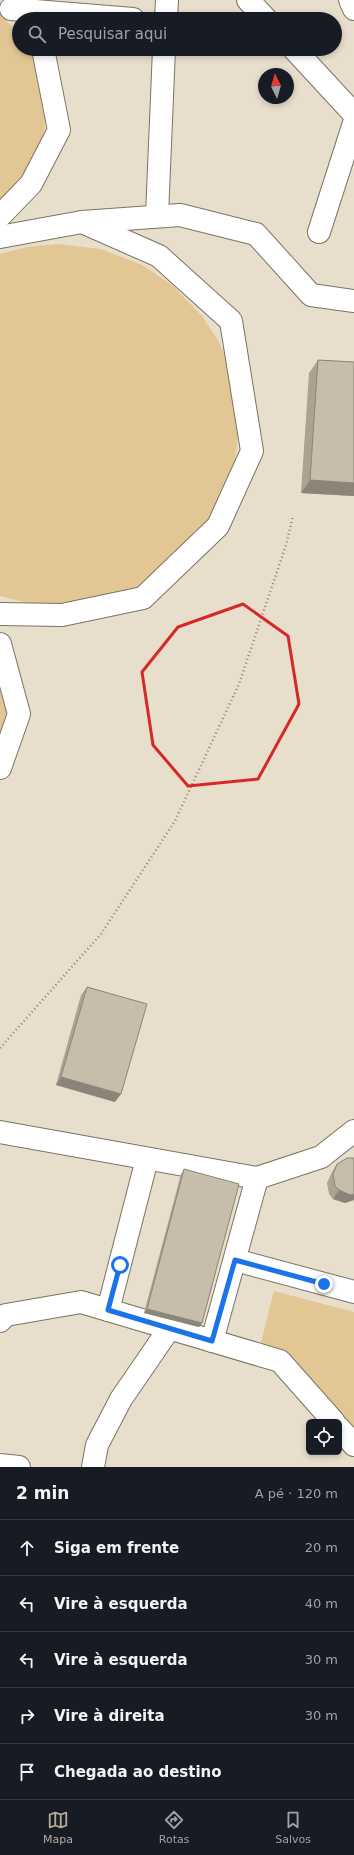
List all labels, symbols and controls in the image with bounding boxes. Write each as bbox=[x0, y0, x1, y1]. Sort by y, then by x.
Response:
search box bbox=[12, 12, 342, 56]
icon: search bbox=[26, 23, 48, 45]
text: Pesquisar aqui bbox=[58, 25, 167, 43]
north arrow bbox=[258, 68, 294, 104]
route start bbox=[111, 1256, 129, 1274]
route end bbox=[315, 1275, 333, 1293]
map controls bbox=[306, 1419, 342, 1455]
button: locate bbox=[306, 1419, 342, 1455]
text: 2 min bbox=[16, 1483, 69, 1503]
text: A pé · 120 m bbox=[255, 1486, 338, 1501]
icon: ahead bbox=[16, 1537, 38, 1559]
text: Siga em frente bbox=[54, 1539, 179, 1557]
text: 20 m bbox=[305, 1540, 338, 1555]
icon: left bbox=[16, 1593, 38, 1615]
text: Vire à esquerda bbox=[54, 1595, 188, 1613]
text: 40 m bbox=[305, 1596, 338, 1611]
icon: left bbox=[16, 1649, 38, 1671]
text: Vire à esquerda bbox=[54, 1651, 188, 1669]
text: 30 m bbox=[305, 1652, 338, 1667]
icon: right bbox=[16, 1705, 38, 1727]
text: Vire à direita bbox=[54, 1707, 165, 1725]
text: 30 m bbox=[305, 1708, 338, 1723]
icon: arrive bbox=[16, 1761, 38, 1783]
text: Chegada ao destino bbox=[54, 1763, 222, 1781]
tab: Mapa bbox=[43, 1809, 73, 1846]
tab: Rotas bbox=[159, 1809, 189, 1846]
tab: Salvos bbox=[275, 1809, 311, 1846]

